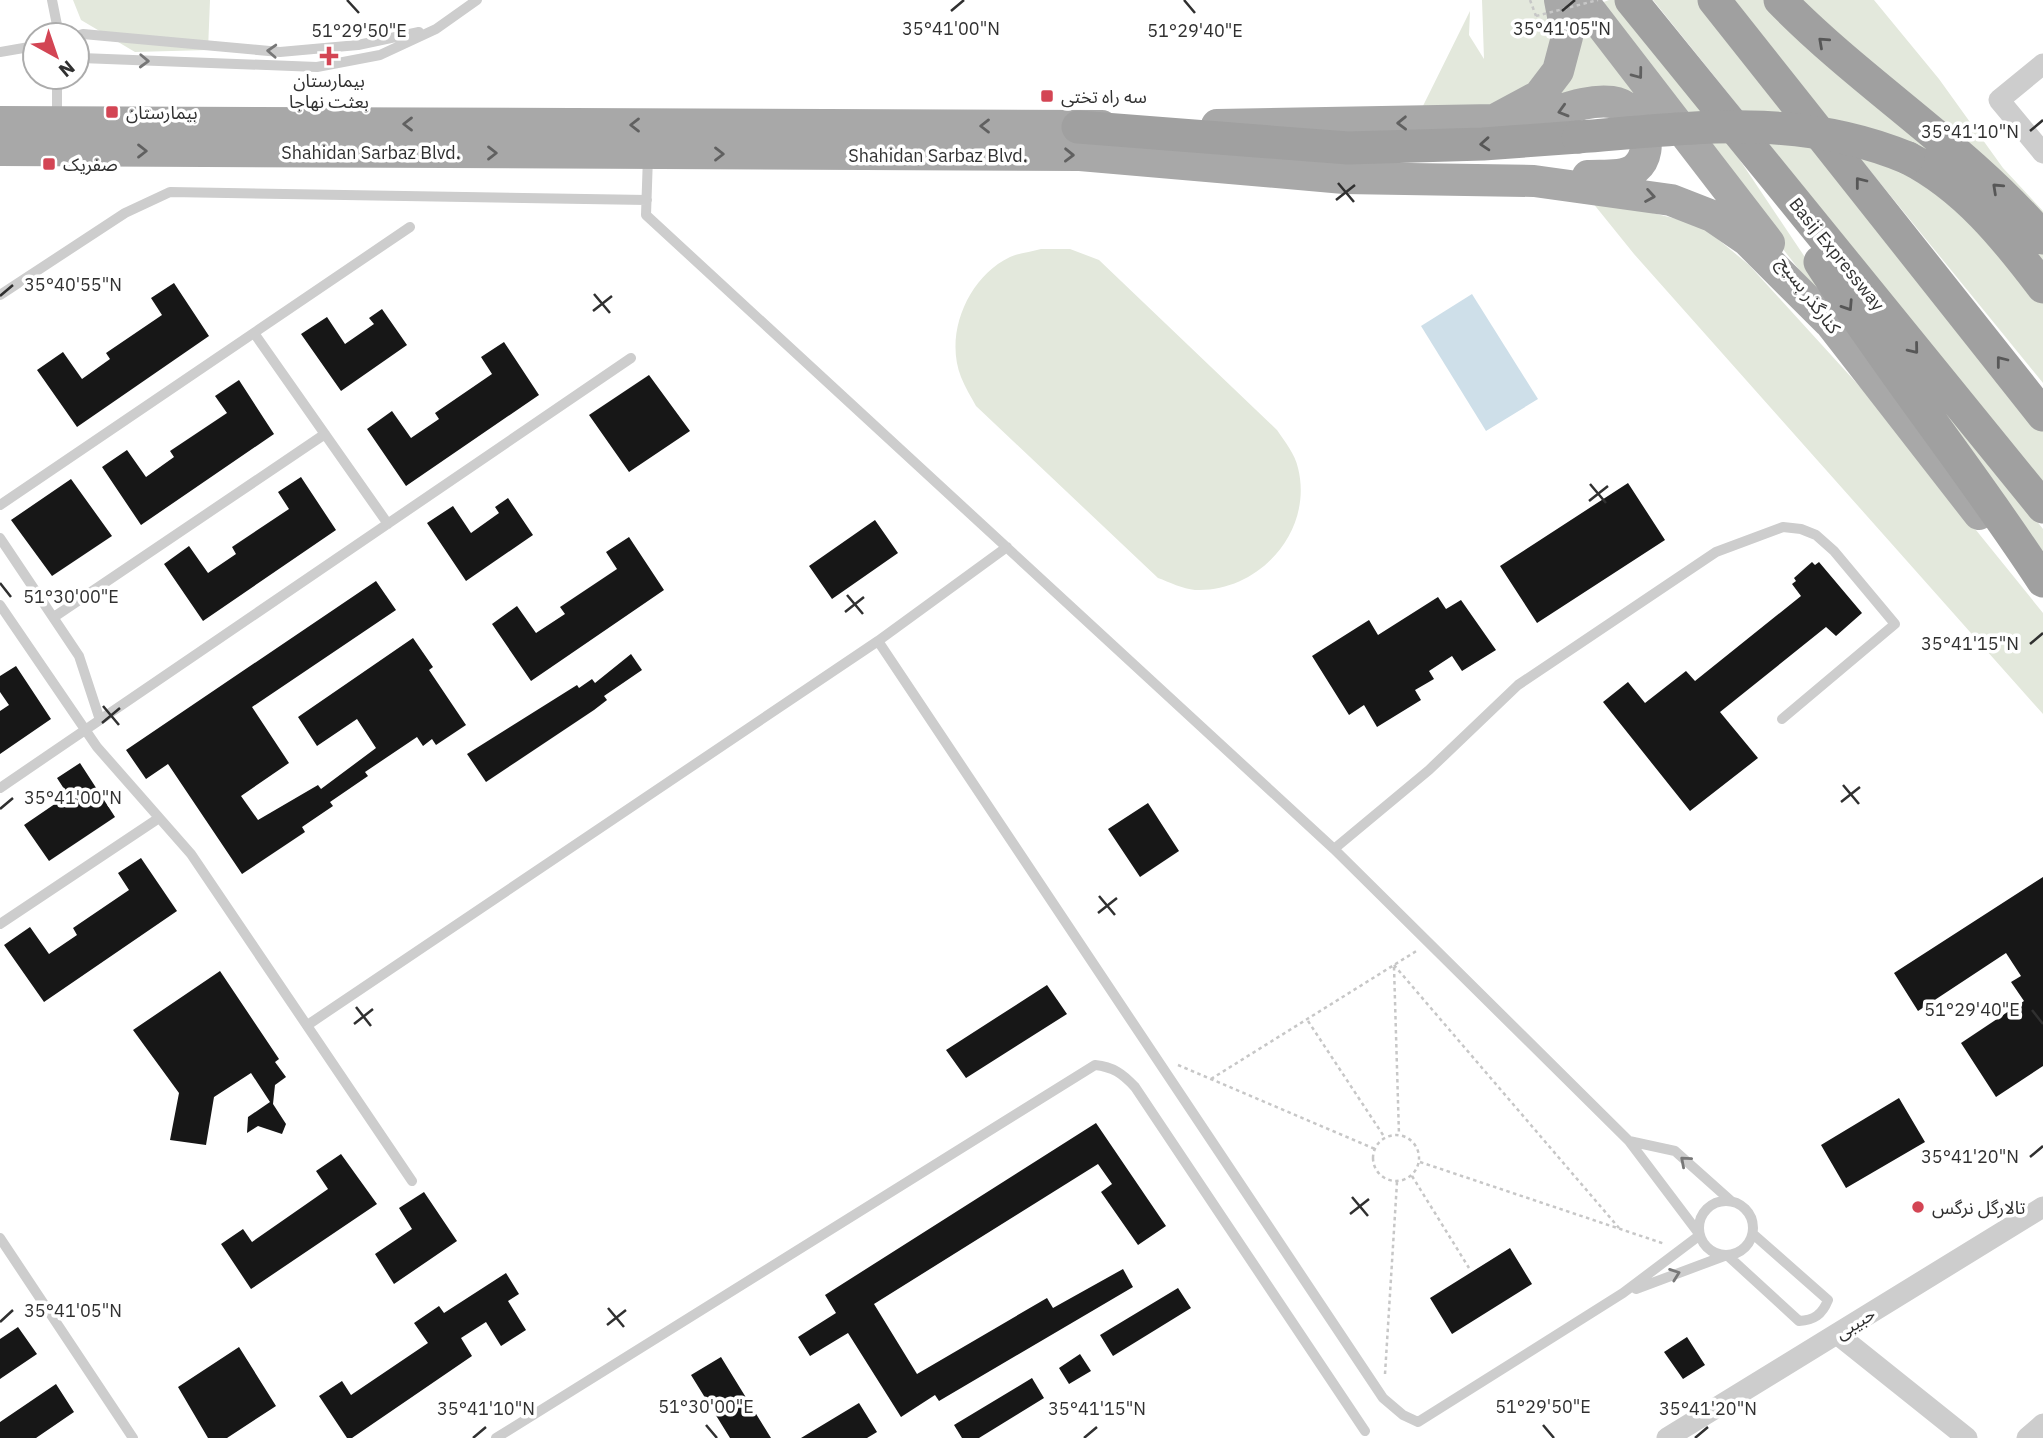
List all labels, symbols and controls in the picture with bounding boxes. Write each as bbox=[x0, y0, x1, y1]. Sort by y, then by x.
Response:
text: 35°41'00"N bbox=[902, 17, 1000, 40]
text: 35°41'05"N bbox=[1513, 17, 1611, 40]
text: 51°29'50"E bbox=[311, 19, 407, 42]
text: 51°29'40"E bbox=[1147, 19, 1243, 42]
north arrow bbox=[21, 21, 91, 91]
one-way arrow bbox=[1818, 38, 1831, 50]
one-way arrow bbox=[266, 43, 277, 58]
marker: بیمارستان بعثت نهاجا bbox=[319, 46, 339, 66]
one-way arrow bbox=[139, 53, 150, 68]
text: N bbox=[54, 55, 80, 83]
one-way arrow bbox=[1630, 66, 1642, 79]
place label: بیمارستان بعثت نهاجا bbox=[289, 69, 369, 113]
place label: سه راه تختی bbox=[1061, 85, 1147, 108]
marker: سه راه تختی bbox=[1039, 88, 1055, 104]
place label: بیمارستان bbox=[126, 101, 198, 124]
one-way arrow bbox=[1557, 102, 1569, 117]
marker: بیمارستان bbox=[104, 104, 120, 120]
one-way arrow bbox=[1396, 115, 1406, 131]
one-way arrow bbox=[402, 116, 413, 132]
one-way arrow bbox=[630, 117, 640, 133]
one-way arrow bbox=[980, 118, 990, 134]
text: 35°41'10"N bbox=[1921, 120, 2019, 143]
one-way arrow bbox=[1480, 136, 1491, 151]
street label: Shahidan Sarbaz Blvd. bbox=[281, 141, 461, 164]
one-way arrow bbox=[137, 143, 147, 159]
street label: Shahidan Sarbaz Blvd. bbox=[848, 144, 1028, 167]
one-way arrow bbox=[487, 145, 497, 161]
one-way arrow bbox=[714, 146, 725, 162]
one-way arrow bbox=[1064, 148, 1075, 163]
place label: صفریک bbox=[63, 153, 118, 176]
marker: صفریک bbox=[41, 156, 57, 172]
one-way arrow bbox=[1856, 178, 1869, 190]
one-way arrow bbox=[1992, 184, 2005, 197]
one-way arrow bbox=[1644, 188, 1656, 203]
street label: Basij Expressway bbox=[1784, 193, 1890, 315]
street label: کنارگذر بسیج bbox=[1771, 252, 1846, 340]
text: 35°40'55"N bbox=[24, 273, 122, 296]
one-way arrow bbox=[1840, 298, 1853, 311]
one-way arrow bbox=[1906, 341, 1919, 353]
one-way arrow bbox=[1996, 356, 2009, 369]
text: 51°30'00"E bbox=[23, 585, 119, 608]
text: 35°41'15"N bbox=[1921, 632, 2019, 655]
text: 35°41'00"N bbox=[24, 786, 122, 809]
text: 51°29'40"E bbox=[1924, 998, 2020, 1021]
text: 35°41'20"N bbox=[1921, 1145, 2019, 1168]
one-way arrow bbox=[1680, 1157, 1693, 1169]
place label: تالارگل نرگس bbox=[1932, 1196, 2025, 1219]
marker: تالارگل نرگس bbox=[1910, 1199, 1926, 1215]
one-way arrow bbox=[1668, 1269, 1680, 1283]
text: 35°41'05"N bbox=[24, 1299, 122, 1322]
street label: حبیبی bbox=[1831, 1302, 1879, 1344]
text: 51°30'00"E bbox=[658, 1395, 754, 1418]
text: 51°29'50"E bbox=[1495, 1395, 1591, 1418]
text: 35°41'10"N bbox=[437, 1397, 535, 1420]
text: 35°41'15"N bbox=[1048, 1397, 1146, 1420]
text: 35°41'20"N bbox=[1659, 1397, 1757, 1420]

